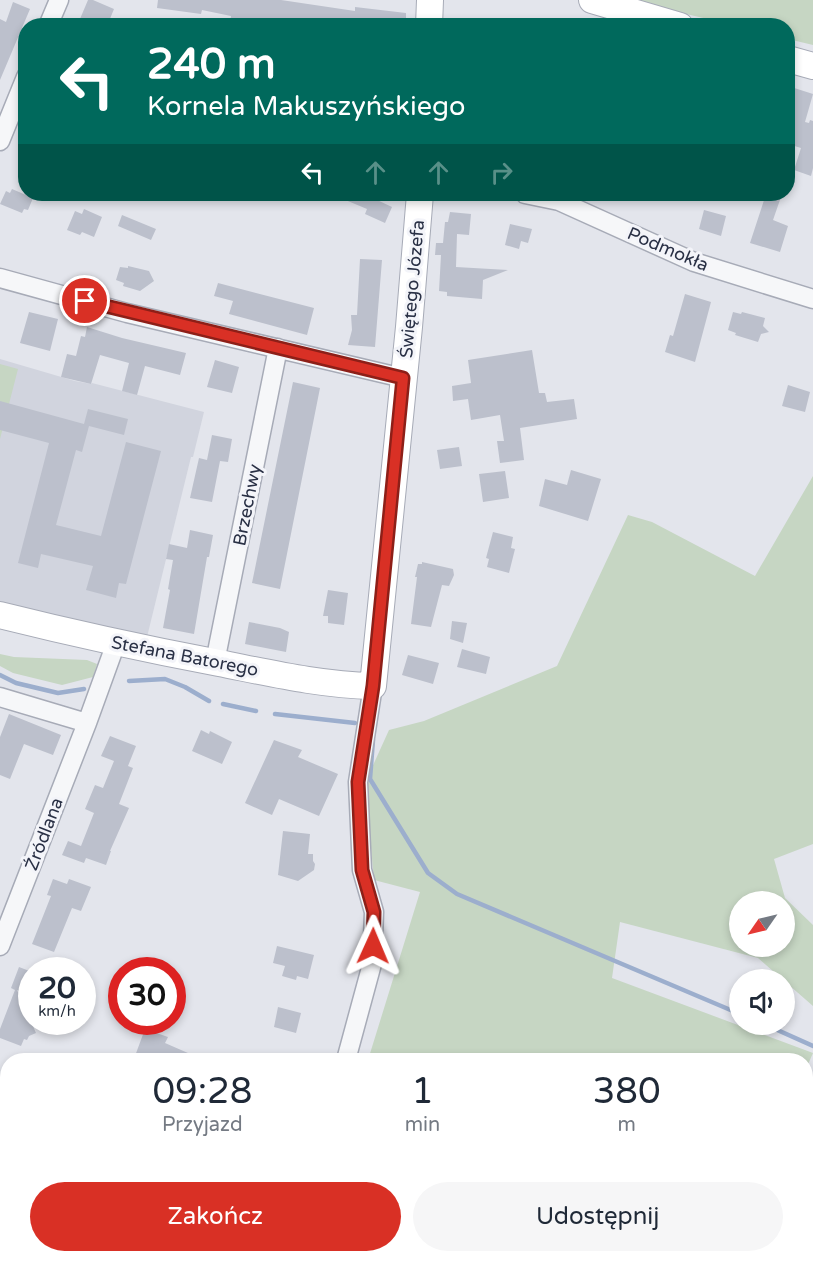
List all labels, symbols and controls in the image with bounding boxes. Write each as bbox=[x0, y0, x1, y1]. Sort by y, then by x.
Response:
text: 240 m bbox=[147, 39, 276, 90]
icon: left bbox=[48, 42, 126, 120]
text: Kornela Makuszyńskiego bbox=[147, 90, 465, 123]
icon: left bbox=[296, 156, 329, 189]
icon: ahead bbox=[359, 156, 392, 189]
icon: ahead bbox=[422, 156, 455, 189]
icon: right bbox=[485, 156, 518, 189]
street label: Świętego Józefa bbox=[395, 219, 429, 359]
street label: Podmokła bbox=[624, 222, 712, 276]
pin bbox=[59, 275, 110, 326]
icon: arrive bbox=[68, 284, 101, 317]
street label: Brzechwy bbox=[228, 462, 266, 548]
street label: Stefana Batorego bbox=[110, 631, 260, 681]
street label: Źródlana bbox=[20, 795, 68, 873]
north arrow bbox=[729, 891, 795, 957]
map controls bbox=[729, 891, 795, 1035]
position arrow bbox=[341, 914, 405, 978]
speed limit sign: 30 bbox=[108, 957, 186, 1035]
button: sound bbox=[729, 969, 795, 1035]
text: 20 bbox=[38, 970, 76, 1007]
text: km/h bbox=[38, 1002, 76, 1020]
text: 09:28 bbox=[152, 1070, 252, 1113]
text: 1 bbox=[411, 1070, 434, 1113]
text: 380 bbox=[593, 1070, 661, 1113]
text: Przyjazd bbox=[162, 1113, 243, 1137]
text: min bbox=[405, 1113, 440, 1137]
text: m bbox=[617, 1113, 636, 1137]
button: Zakończ bbox=[30, 1182, 401, 1251]
button: Udostępnij bbox=[413, 1182, 783, 1251]

